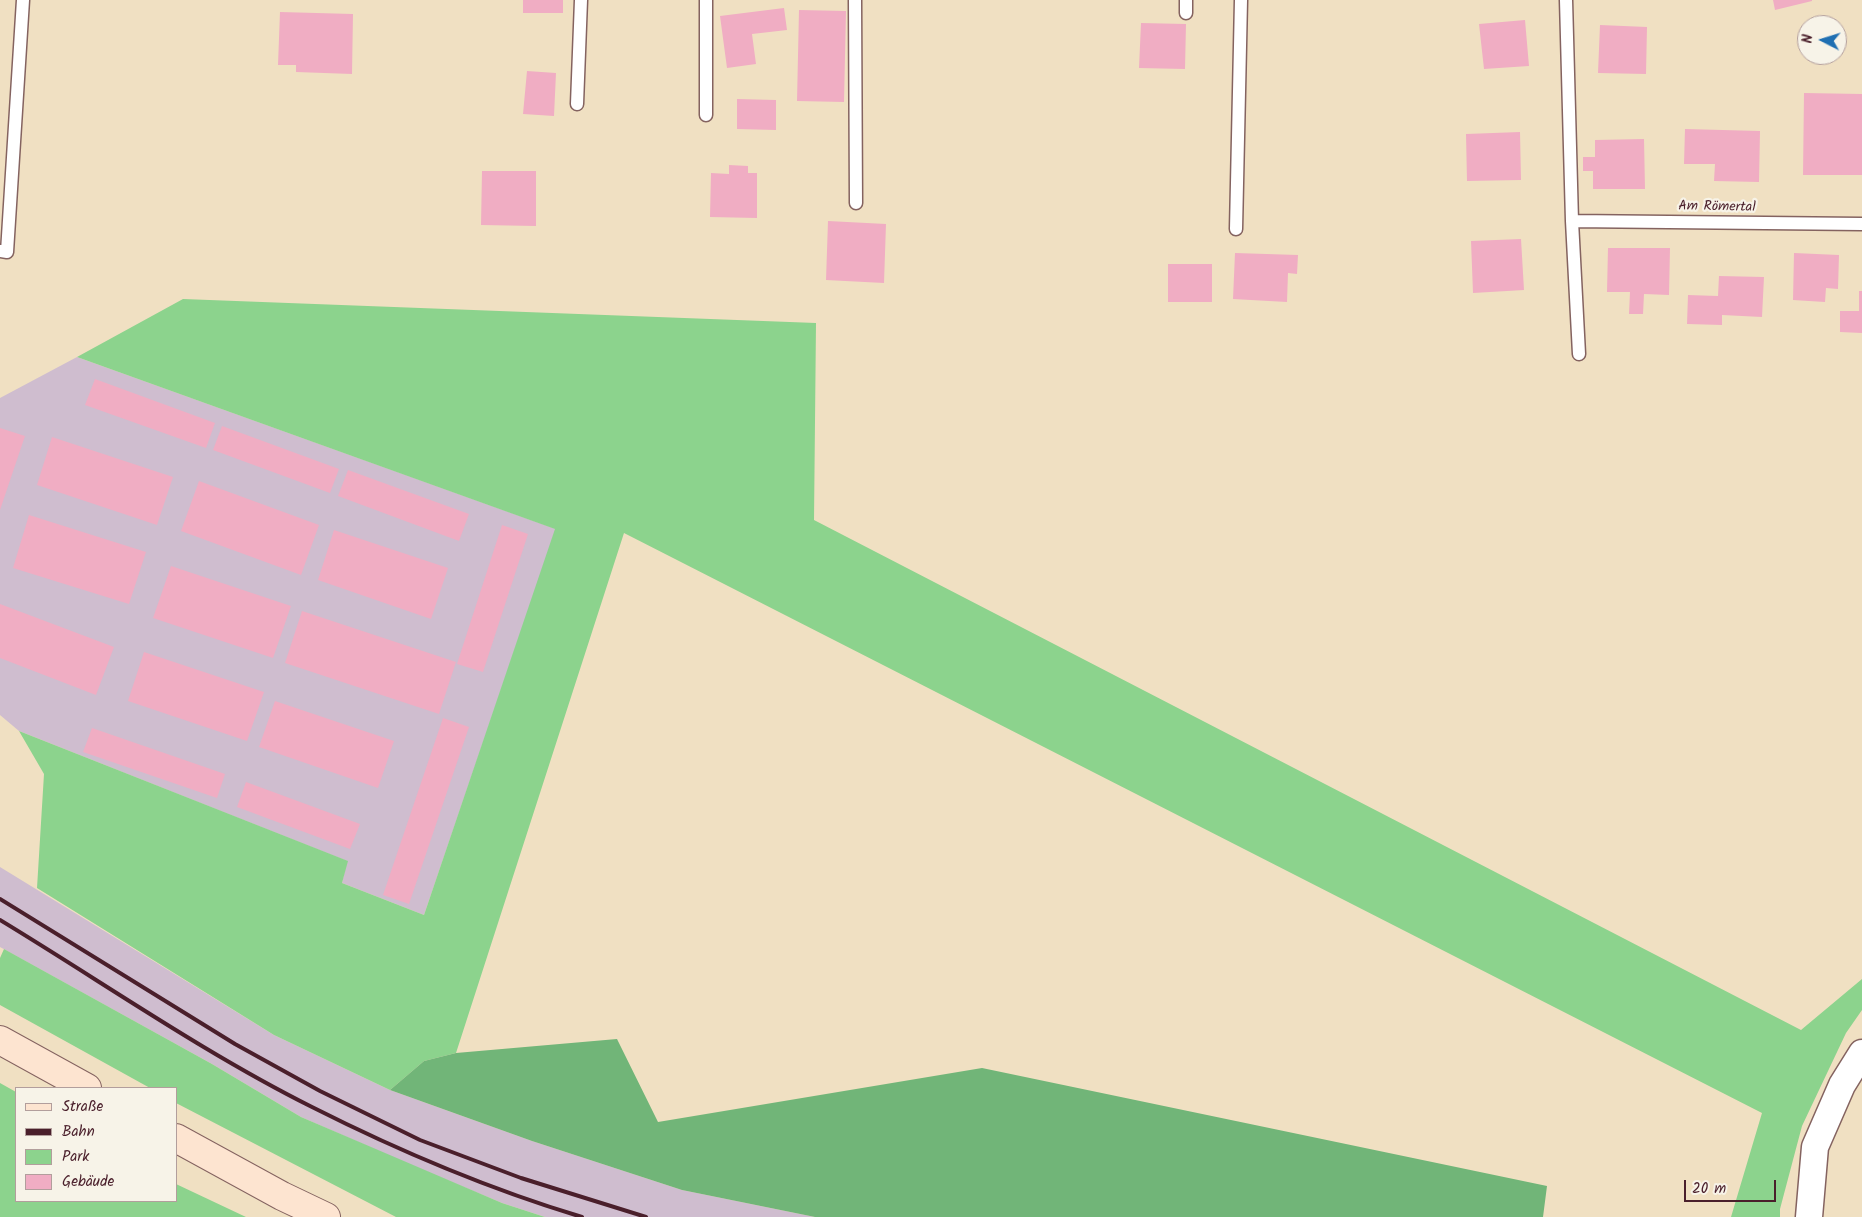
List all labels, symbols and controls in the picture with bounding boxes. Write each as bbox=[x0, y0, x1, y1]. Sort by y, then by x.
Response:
north arrow bbox=[1797, 15, 1847, 65]
text: N bbox=[1797, 33, 1819, 44]
street label: Am Römertal bbox=[1678, 199, 1756, 217]
legend bbox=[15, 1087, 178, 1202]
text: Straße bbox=[62, 1095, 103, 1119]
text: Bahn bbox=[62, 1120, 95, 1144]
text: Park bbox=[62, 1145, 89, 1169]
text: Gebäude bbox=[62, 1170, 114, 1194]
scale bar bbox=[1687, 1170, 1780, 1202]
text: 20 m bbox=[1692, 1177, 1726, 1201]

